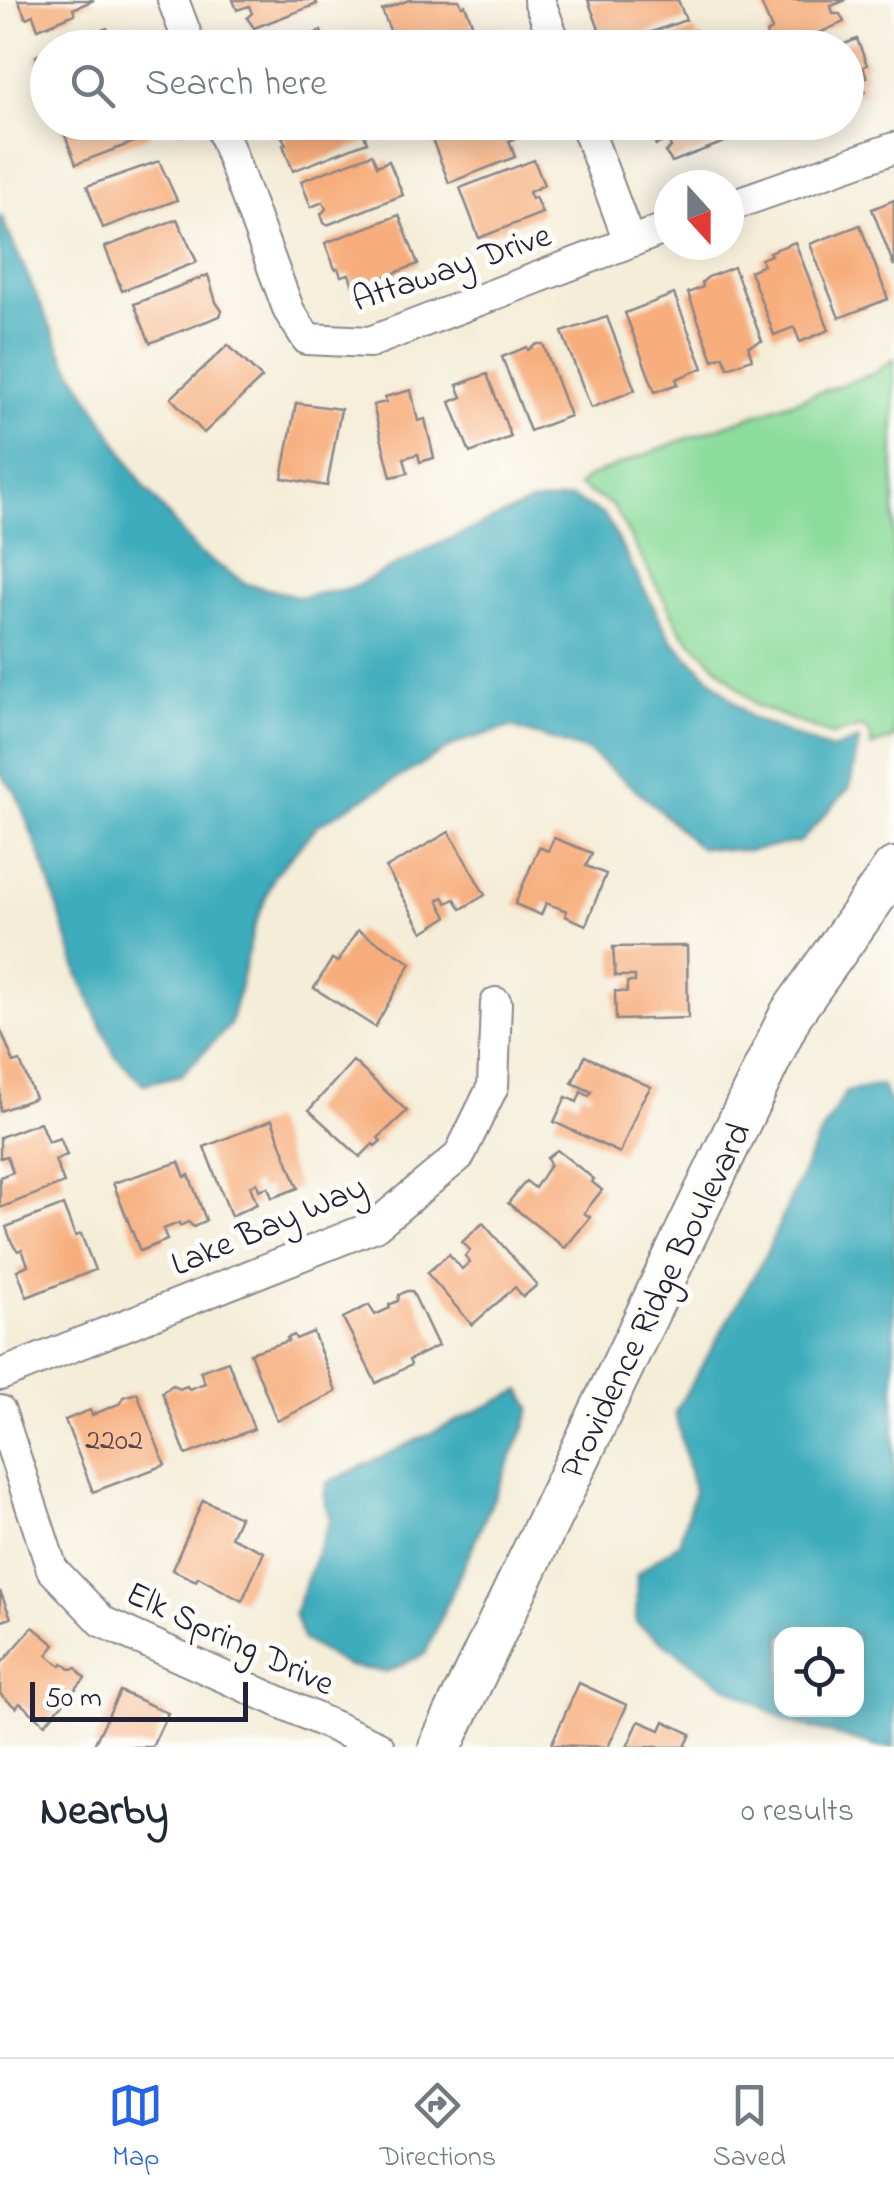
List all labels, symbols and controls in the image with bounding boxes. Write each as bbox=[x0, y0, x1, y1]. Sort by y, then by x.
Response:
search box bbox=[30, 30, 864, 140]
text: Search here bbox=[145, 57, 327, 113]
icon: search bbox=[65, 58, 120, 113]
north arrow bbox=[654, 170, 744, 260]
street label: Attaway Drive bbox=[346, 211, 559, 327]
street label: Providence Ridge Boulevard bbox=[548, 1115, 766, 1489]
street label: Lake Bay Way bbox=[164, 1163, 375, 1291]
house number: 2202 bbox=[85, 1420, 143, 1464]
street label: Elk Spring Drive bbox=[117, 1570, 342, 1711]
map controls bbox=[774, 1627, 864, 1717]
button: locate bbox=[774, 1627, 864, 1717]
scale bar bbox=[30, 1677, 248, 1722]
text: 50 m bbox=[45, 1679, 102, 1720]
text: Nearby bbox=[40, 1782, 168, 1843]
text: 0 results bbox=[741, 1789, 854, 1836]
tab: Map bbox=[108, 2078, 163, 2179]
tab: Directions bbox=[380, 2078, 496, 2179]
tab: Saved bbox=[713, 2078, 786, 2179]

